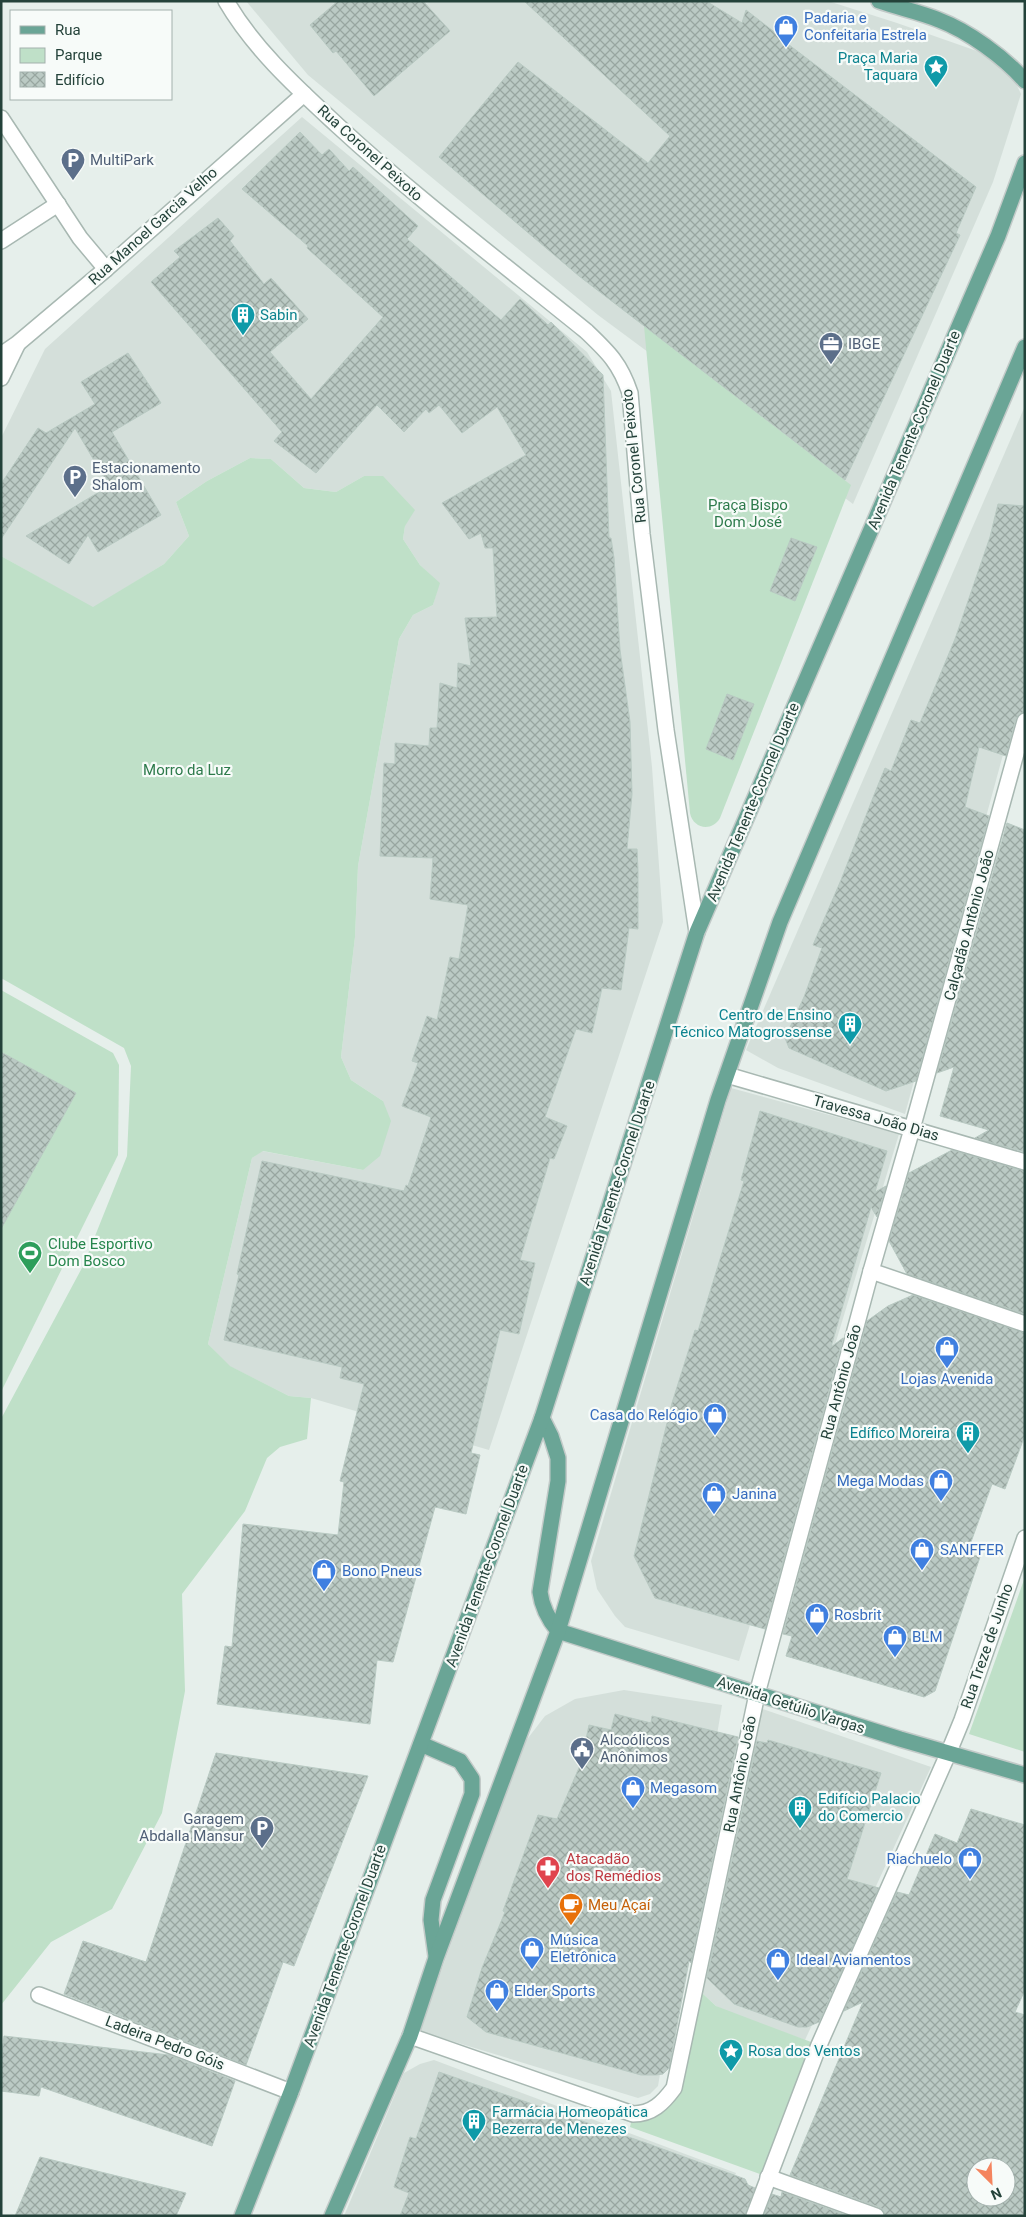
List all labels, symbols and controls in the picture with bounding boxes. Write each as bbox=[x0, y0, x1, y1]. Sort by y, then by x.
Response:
place label: Padaria e Confeitaria Estrela bbox=[804, 9, 927, 44]
legend bbox=[10, 10, 172, 100]
shop icon: Padaria e Confeitaria Estrela bbox=[773, 14, 799, 48]
text: Rua bbox=[55, 21, 81, 39]
text: Parque bbox=[55, 46, 102, 64]
place label: Praça Maria Taquara bbox=[838, 49, 918, 84]
place icon: Praça Maria Taquara bbox=[923, 54, 949, 88]
text: Edifício bbox=[55, 71, 104, 89]
street label: Rua Coronel Peixoto bbox=[314, 101, 426, 205]
parking icon: MultiPark bbox=[60, 147, 86, 181]
place label: MultiPark bbox=[90, 151, 154, 169]
street label: Rua Manoel Garcia Velho bbox=[85, 163, 221, 289]
building icon: Sabin bbox=[230, 302, 256, 336]
place label: Sabin bbox=[260, 306, 297, 324]
street label: Avenida Tenente-Coronel Duarte bbox=[864, 328, 964, 532]
office icon: IBGE bbox=[818, 331, 844, 365]
place label: IBGE bbox=[848, 335, 881, 353]
street label: Rua Coronel Peixoto bbox=[618, 388, 650, 524]
place label: Estacionamento Shalom bbox=[92, 459, 201, 494]
parking icon: Estacionamento Shalom bbox=[62, 464, 88, 498]
park label: Praça Bispo Dom José bbox=[708, 496, 788, 531]
street label: Avenida Tenente-Coronel Duarte bbox=[703, 700, 803, 904]
park label: Morro da Luz bbox=[143, 761, 231, 779]
street label: Calçadão Antônio João bbox=[940, 848, 998, 1002]
place label: Centro de Ensino Técnico Matogrossense bbox=[672, 1006, 832, 1041]
building icon: Centro de Ensino Técnico Matogrossense bbox=[837, 1011, 863, 1045]
street label: Avenida Tenente-Coronel Duarte bbox=[575, 1078, 659, 1288]
street label: Travessa João Dias bbox=[811, 1091, 941, 1145]
place label: Clube Esportivo Dom Bosco bbox=[48, 1235, 153, 1270]
sports icon: Clube Esportivo Dom Bosco bbox=[17, 1240, 43, 1274]
street label: Rua Antônio João bbox=[817, 1322, 865, 1442]
shop icon: Lojas Avenida bbox=[934, 1335, 960, 1369]
place label: Lojas Avenida bbox=[901, 1370, 993, 1388]
shop icon: Casa do Relógio bbox=[702, 1402, 728, 1436]
place label: Casa do Relógio bbox=[590, 1406, 698, 1424]
building icon: Edífico Moreira bbox=[955, 1420, 981, 1454]
place label: Edífico Moreira bbox=[850, 1424, 950, 1442]
street label: Avenida Tenente-Coronel Duarte bbox=[442, 1462, 532, 1670]
shop icon: Mega Modas bbox=[928, 1468, 954, 1502]
place label: Mega Modas bbox=[837, 1472, 924, 1490]
shop icon: Janina bbox=[701, 1481, 727, 1515]
place label: Janina bbox=[732, 1485, 777, 1503]
shop icon: SANFFER bbox=[909, 1537, 935, 1571]
place label: SANFFER bbox=[940, 1541, 1004, 1559]
shop icon: Bono Pneus bbox=[311, 1558, 337, 1592]
place label: Bono Pneus bbox=[342, 1562, 422, 1580]
street label: Rua Treze de Junho bbox=[957, 1581, 1017, 1711]
shop icon: Rosbrit bbox=[804, 1602, 830, 1636]
place label: Rosbrit bbox=[834, 1606, 882, 1624]
shop icon: BLM bbox=[882, 1624, 908, 1658]
place label: BLM bbox=[912, 1628, 943, 1646]
street label: Avenida Getúlio Vargas bbox=[715, 1673, 867, 1737]
street label: Rua Antônio João bbox=[720, 1714, 760, 1834]
place label: Alcoólicos Anônimos bbox=[600, 1731, 670, 1766]
public building icon: Alcoólicos Anônimos bbox=[569, 1736, 595, 1770]
shop icon: Megasom bbox=[620, 1775, 646, 1809]
place label: Megasom bbox=[650, 1779, 717, 1797]
place label: Edifício Palacio do Comercio bbox=[818, 1790, 921, 1825]
building icon: Edifício Palacio do Comercio bbox=[787, 1795, 813, 1829]
place label: Garagem Abdalla Mansur bbox=[139, 1810, 244, 1845]
parking icon: Garagem Abdalla Mansur bbox=[249, 1815, 275, 1849]
street label: Avenida Tenente-Coronel Duarte bbox=[300, 1842, 390, 2050]
shop icon: Riachuelo bbox=[957, 1846, 983, 1880]
place label: Atacadão dos Remédios bbox=[566, 1850, 661, 1885]
place label: Riachuelo bbox=[886, 1850, 952, 1868]
pharmacy icon: Atacadão dos Remédios bbox=[535, 1855, 561, 1889]
cafe icon: Meu Açaí bbox=[558, 1892, 584, 1926]
place label: Meu Açaí bbox=[588, 1896, 652, 1914]
place label: Música Eletrônica bbox=[550, 1931, 616, 1966]
shop icon: Música Eletrônica bbox=[519, 1936, 545, 1970]
shop icon: Ideal Aviamentos bbox=[765, 1947, 791, 1981]
place label: Ideal Aviamentos bbox=[796, 1951, 911, 1969]
shop icon: Elder Sports bbox=[484, 1978, 510, 2012]
place label: Elder Sports bbox=[514, 1982, 595, 2000]
street label: Ladeira Pedro Góis bbox=[103, 2012, 227, 2074]
place icon: Rosa dos Ventos bbox=[718, 2038, 744, 2072]
place label: Rosa dos Ventos bbox=[748, 2042, 860, 2060]
place label: Farmácia Homeopática Bezerra de Menezes bbox=[492, 2103, 648, 2138]
building icon: Farmácia Homeopática Bezerra de Menezes bbox=[461, 2108, 487, 2142]
north arrow bbox=[966, 2157, 1016, 2207]
text: N bbox=[989, 2185, 1004, 2203]

